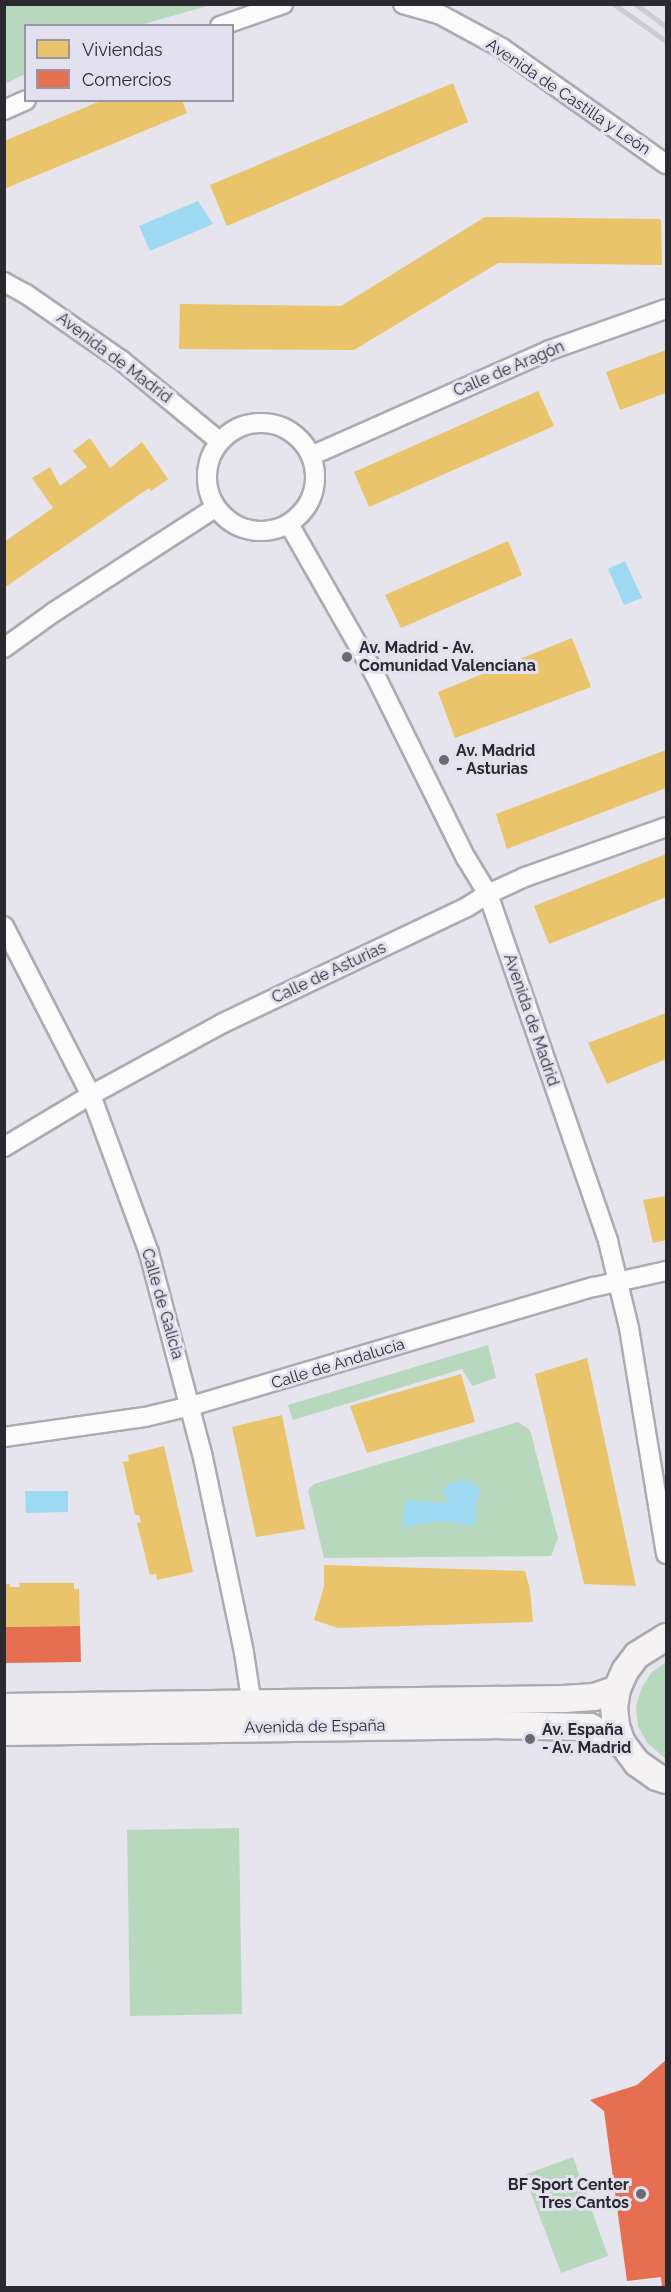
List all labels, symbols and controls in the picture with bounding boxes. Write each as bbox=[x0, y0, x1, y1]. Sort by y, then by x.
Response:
legend bbox=[24, 24, 234, 102]
street label: Avenida de Castilla y León bbox=[482, 35, 654, 159]
text: Viviendas bbox=[82, 39, 162, 60]
text: Comercios bbox=[82, 69, 171, 90]
street label: Avenida de Madrid bbox=[53, 309, 175, 407]
street label: Calle de Aragón bbox=[450, 337, 568, 401]
place label: Av. Madrid - Av. Comunidad Valenciana bbox=[359, 638, 536, 676]
marker: Av. Madrid - Av. Comunidad Valenciana bbox=[340, 650, 354, 664]
place label: Av. Madrid - Asturias bbox=[456, 741, 535, 779]
marker: Av. Madrid - Asturias bbox=[437, 753, 451, 767]
street label: Calle de Asturias bbox=[269, 938, 389, 1008]
street label: Avenida de Madrid bbox=[499, 951, 563, 1089]
street label: Calle de Galicia bbox=[137, 1246, 187, 1362]
street label: Calle de Andalucía bbox=[269, 1335, 407, 1393]
street label: Avenida de España bbox=[244, 1716, 386, 1738]
place label: Av. España - Av. Madrid bbox=[542, 1720, 632, 1758]
marker: Av. España - Av. Madrid bbox=[523, 1732, 537, 1746]
place label: BF Sport Center Tres Cantos bbox=[507, 2175, 629, 2213]
marker: BF Sport Center Tres Cantos bbox=[634, 2187, 648, 2201]

